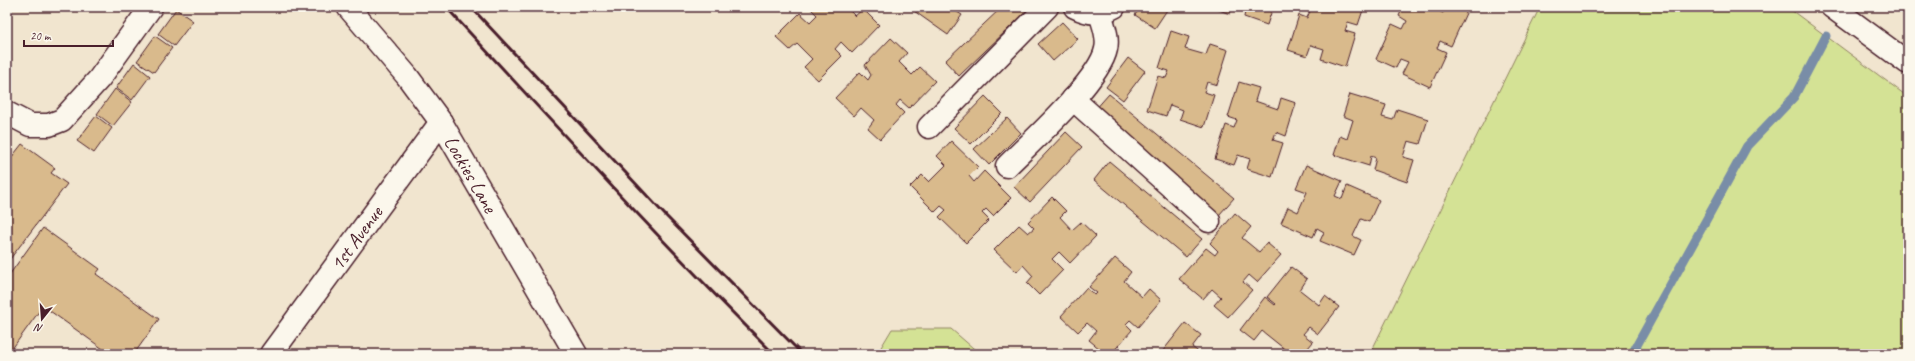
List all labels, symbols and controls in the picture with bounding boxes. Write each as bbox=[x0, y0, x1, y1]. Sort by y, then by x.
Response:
scale bar bbox=[24, 22, 113, 48]
text: 20 m bbox=[30, 28, 52, 44]
street label: Lockies Lane bbox=[439, 131, 503, 218]
street label: 1st Avenue bbox=[325, 200, 389, 275]
north arrow bbox=[22, 299, 62, 339]
text: N bbox=[32, 320, 44, 336]

